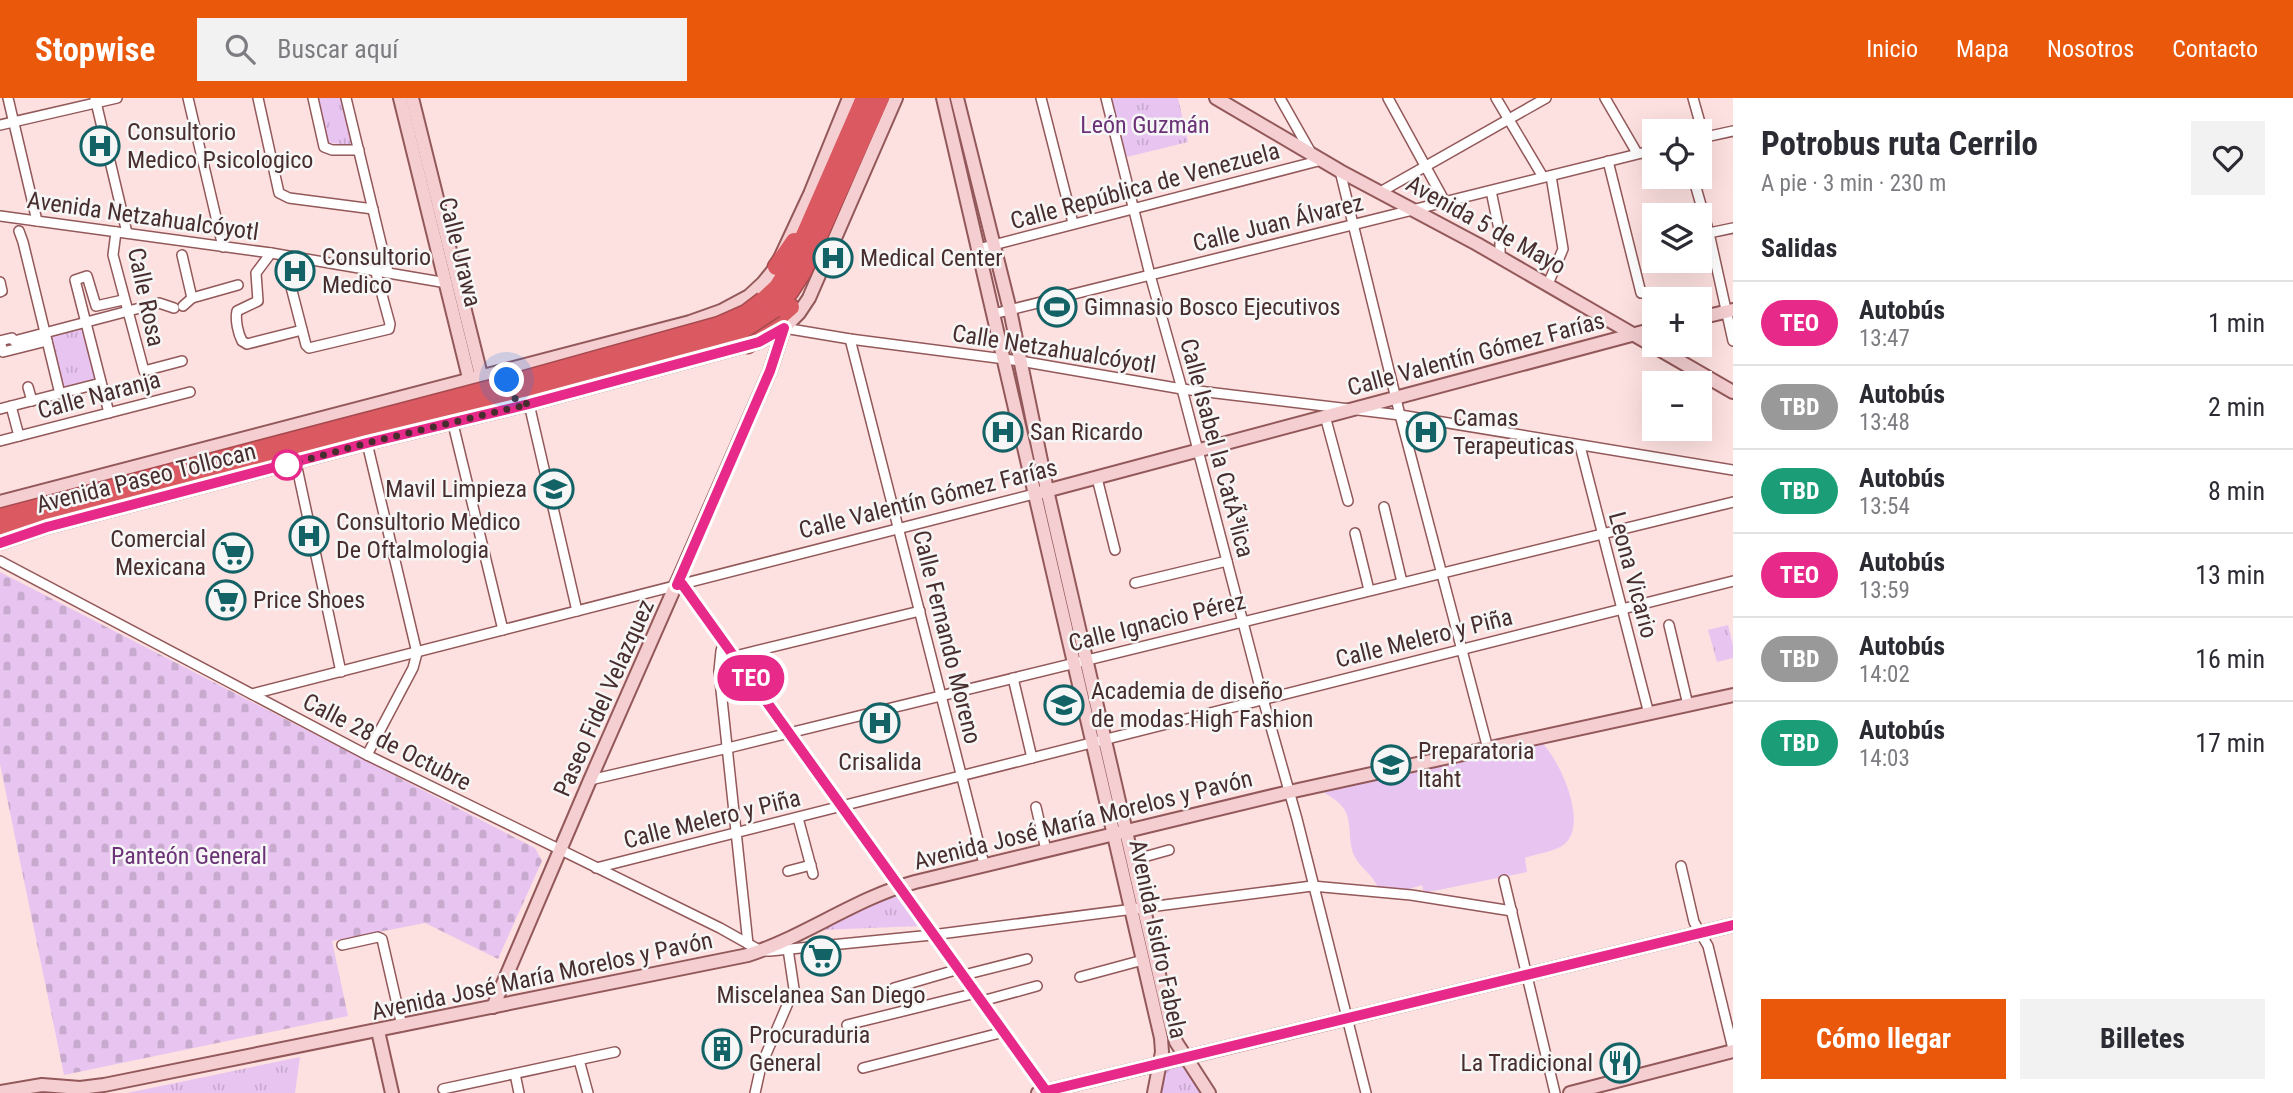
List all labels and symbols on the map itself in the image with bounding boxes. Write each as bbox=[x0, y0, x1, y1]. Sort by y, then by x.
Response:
park label: León Guzmán bbox=[1080, 111, 1210, 139]
place label: Consultorio Medico Psicologico bbox=[127, 118, 313, 174]
hospital icon: Consultorio Medico Psicologico bbox=[79, 125, 121, 167]
street label: Calle República de Venezuela bbox=[1007, 137, 1283, 235]
street label: Avenida 5 de Mayo bbox=[1401, 170, 1571, 280]
street label: Avenida Netzahualcóyotl bbox=[25, 186, 261, 246]
street label: Calle Juan Álvarez bbox=[1190, 188, 1366, 258]
street label: Calle Urawa bbox=[433, 194, 487, 310]
hospital icon: Medical Center bbox=[812, 237, 854, 279]
place label: Consultorio Medico bbox=[322, 243, 431, 299]
place label: Medical Center bbox=[860, 244, 1003, 272]
street label: Calle Rosa bbox=[122, 245, 170, 349]
hospital icon: Consultorio Medico bbox=[274, 250, 316, 292]
sports icon: Gimnasio Bosco Ejecutivos bbox=[1036, 286, 1078, 328]
place label: Gimnasio Bosco Ejecutivos bbox=[1084, 293, 1341, 321]
street label: Calle Valentín Gómez Farías bbox=[1344, 306, 1608, 402]
street label: Calle Netzahualcóyotl bbox=[950, 319, 1158, 379]
street label: Calle Isabel la CatÃ³lica bbox=[1174, 335, 1260, 561]
your location bbox=[489, 362, 524, 397]
street label: Calle Naranja bbox=[34, 365, 164, 425]
place label: Camas Terapeuticas bbox=[1453, 404, 1575, 460]
hospital icon: San Ricardo bbox=[982, 411, 1024, 453]
hospital icon: Camas Terapeuticas bbox=[1405, 411, 1447, 453]
place label: San Ricardo bbox=[1030, 418, 1143, 446]
street label: Avenida Paseo Tollocan bbox=[33, 437, 259, 519]
unlabelled marker bbox=[272, 450, 302, 480]
street label: Calle Valentín Gómez Farías bbox=[796, 453, 1060, 545]
school or university icon: Mavil Limpieza bbox=[533, 468, 575, 510]
place label: Mavil Limpieza bbox=[385, 475, 527, 503]
place label: Consultorio Medico De Oftalmologia bbox=[336, 508, 521, 564]
street label: Leona Vicario bbox=[1603, 509, 1663, 641]
hospital icon: Consultorio Medico De Oftalmologia bbox=[288, 515, 330, 557]
place label: Comercial Mexicana bbox=[110, 525, 206, 581]
street label: Calle Fernando Moreno bbox=[907, 527, 987, 747]
supermarket icon: Comercial Mexicana bbox=[212, 532, 254, 574]
supermarket icon: Price Shoes bbox=[205, 579, 247, 621]
place label: Price Shoes bbox=[253, 586, 365, 614]
street label: Calle Ignacio Pérez bbox=[1066, 586, 1248, 658]
street label: Paseo Fidel Velazquez bbox=[548, 595, 660, 801]
street label: Calle Melero y Piña bbox=[1333, 603, 1515, 673]
line badge: TEO bbox=[711, 655, 791, 701]
place label: Academia de diseño de modas High Fashion bbox=[1091, 677, 1313, 733]
school or university icon: Academia de diseño de modas High Fashion bbox=[1043, 684, 1085, 726]
street label: Calle 28 de Octubre bbox=[298, 687, 476, 797]
hospital icon: Crisalida bbox=[859, 702, 901, 744]
place label: Preparatoria Itaht bbox=[1418, 737, 1535, 793]
school or university icon: Preparatoria Itaht bbox=[1370, 744, 1412, 786]
place label: Crisalida bbox=[838, 748, 922, 776]
street label: Avenida José María Morelos y Pavón bbox=[911, 764, 1255, 876]
street label: Calle Melero y Piña bbox=[621, 784, 803, 854]
street label: Avenida Isidro Fabela bbox=[1123, 837, 1193, 1041]
park label: Panteón General bbox=[111, 842, 267, 870]
street label: Avenida José María Morelos y Pavón bbox=[369, 926, 715, 1026]
supermarket icon: Miscelanea San Diego bbox=[800, 935, 842, 977]
place label: Miscelanea San Diego bbox=[716, 981, 926, 1009]
place label: Procuraduria General bbox=[749, 1021, 870, 1077]
building icon: Procuraduria General bbox=[701, 1028, 743, 1070]
restaurant icon: La Tradicional bbox=[1599, 1042, 1641, 1084]
place label: La Tradicional bbox=[1460, 1049, 1593, 1077]

